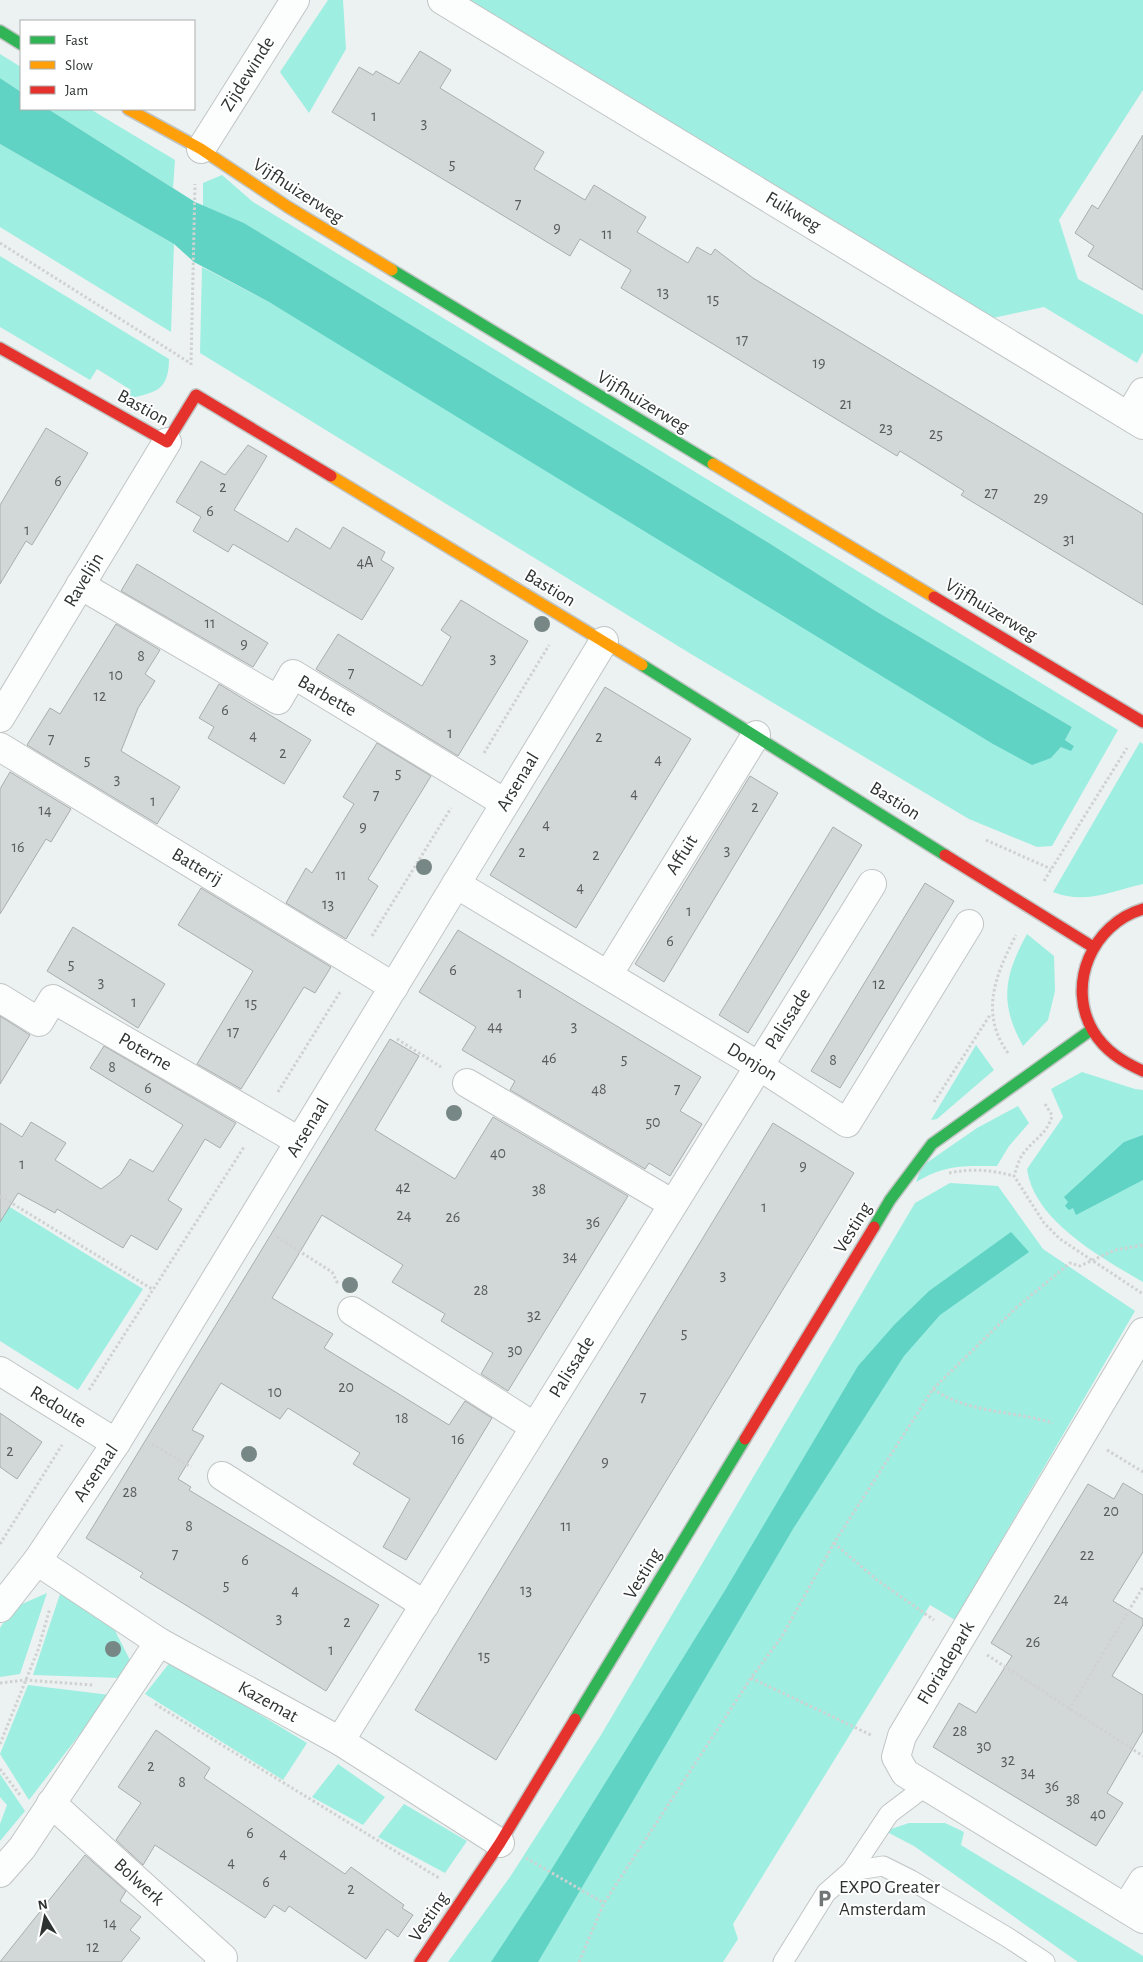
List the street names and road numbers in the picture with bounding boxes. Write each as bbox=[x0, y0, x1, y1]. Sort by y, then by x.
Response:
street label: Zijdewinde bbox=[218, 33, 278, 115]
street label: Vijfhuizerweg bbox=[249, 155, 347, 228]
street label: Fuikweg bbox=[762, 188, 825, 236]
street label: Vijfhuizerweg bbox=[594, 367, 693, 437]
street label: Bastion bbox=[114, 386, 172, 430]
street label: Ravelijn bbox=[61, 550, 107, 610]
street label: Bastion bbox=[521, 566, 579, 610]
street label: Vijfhuizerweg bbox=[942, 575, 1041, 645]
street label: Barbette bbox=[294, 672, 360, 720]
street label: Arsenaal bbox=[493, 749, 543, 815]
street label: Bastion bbox=[866, 778, 924, 824]
street label: Affuit bbox=[663, 832, 701, 878]
street label: Batterij bbox=[168, 845, 226, 889]
street label: Palissade bbox=[762, 985, 814, 1053]
street label: Poterne bbox=[115, 1029, 175, 1075]
street label: Donjon bbox=[724, 1039, 780, 1085]
street label: Arsenaal bbox=[283, 1095, 333, 1161]
street label: Vesting bbox=[831, 1199, 876, 1257]
street label: Palissade bbox=[546, 1333, 598, 1401]
street label: Redoute bbox=[27, 1383, 89, 1431]
street label: Arsenaal bbox=[70, 1441, 122, 1505]
street label: Vesting bbox=[621, 1545, 666, 1603]
street label: Floriadepark bbox=[914, 1618, 978, 1708]
street label: Kazemat bbox=[235, 1678, 301, 1726]
street label: Bolwerk bbox=[110, 1855, 168, 1909]
street label: Vesting bbox=[406, 1888, 453, 1945]

